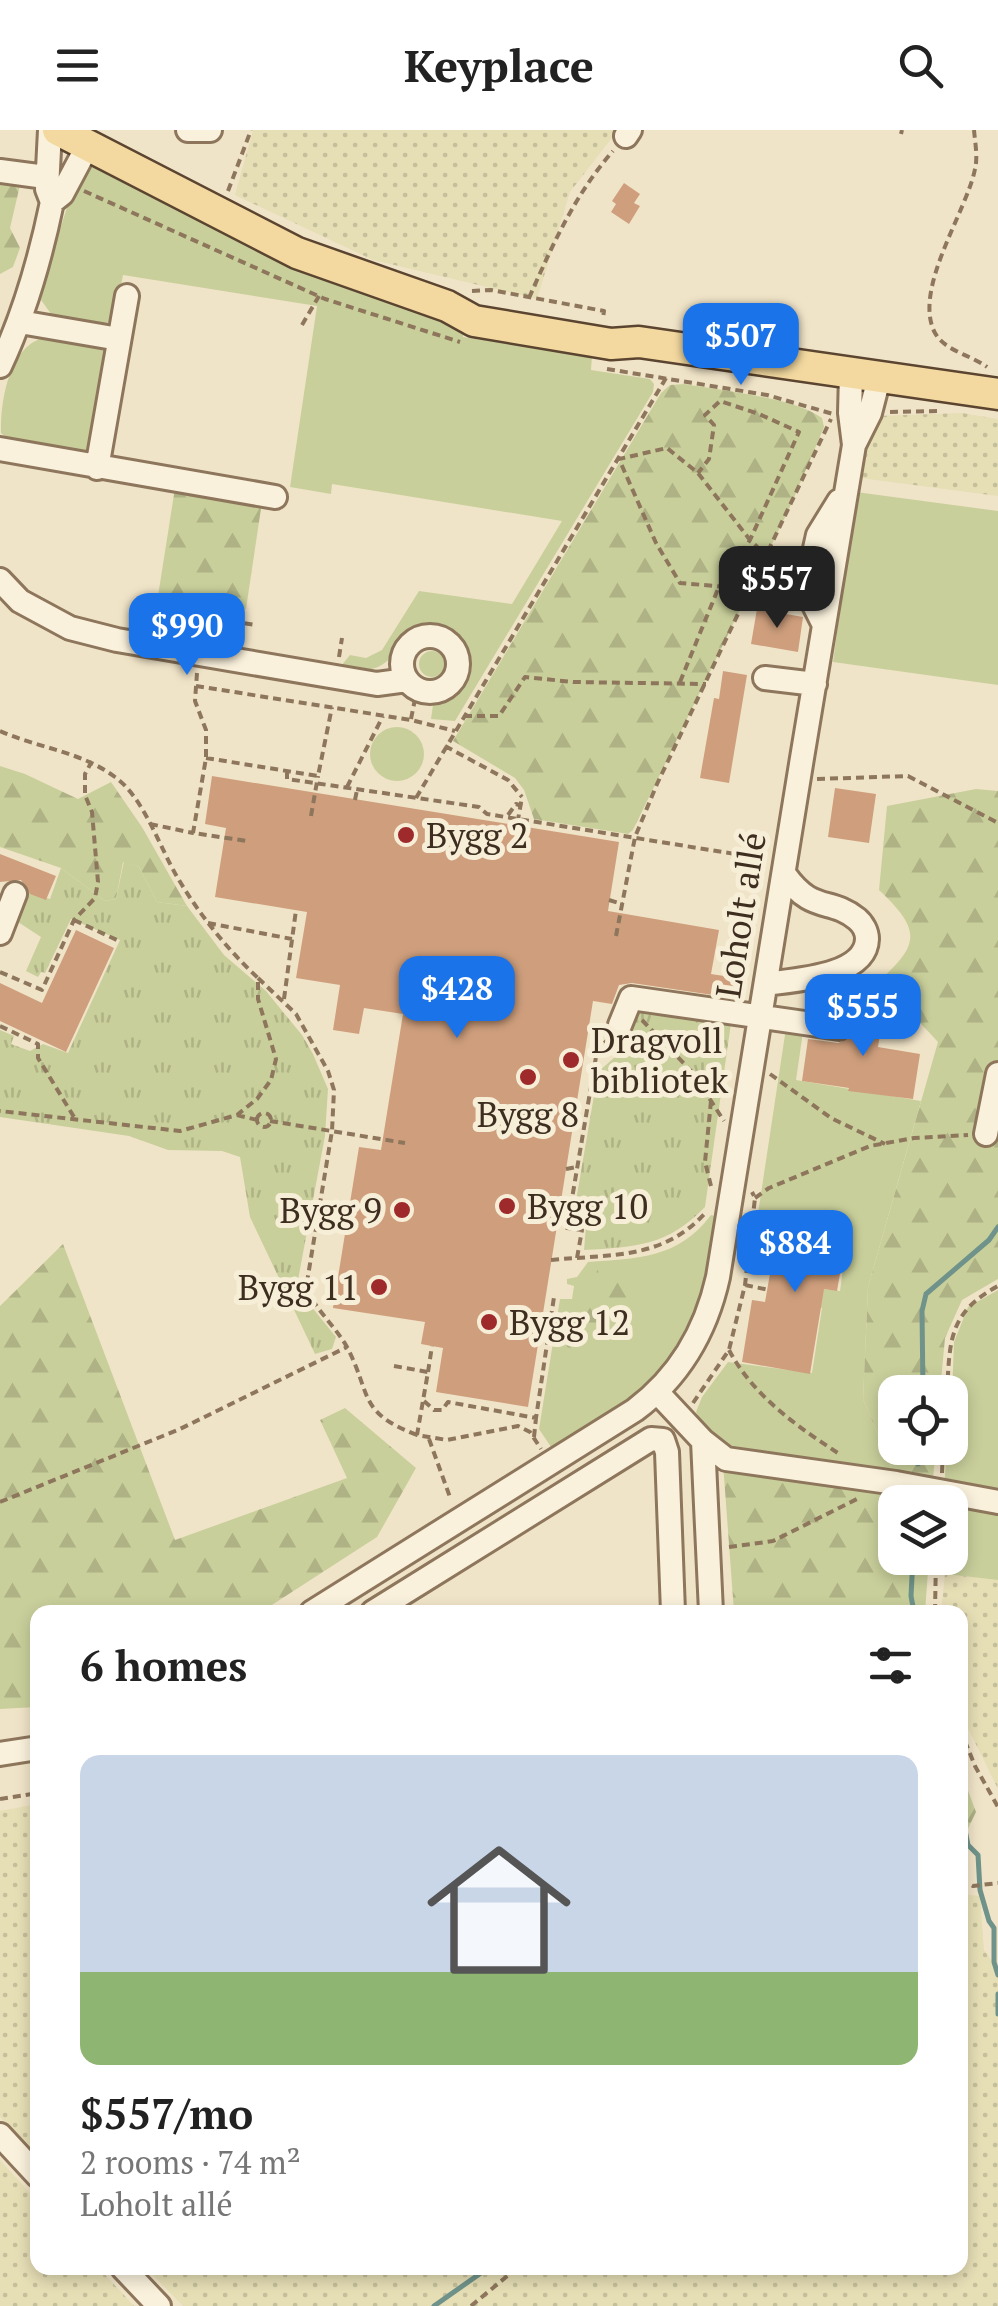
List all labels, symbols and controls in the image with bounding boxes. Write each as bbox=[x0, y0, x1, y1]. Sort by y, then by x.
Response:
text: Keyplace bbox=[404, 35, 594, 95]
icon: menu bbox=[50, 38, 105, 93]
icon: search bbox=[893, 38, 948, 93]
pin: $507 bbox=[682, 303, 800, 388]
text: $507 bbox=[705, 314, 777, 356]
pin: $557 bbox=[718, 546, 836, 631]
text: $557 bbox=[741, 557, 813, 599]
pin: $990 bbox=[128, 593, 246, 678]
text: $990 bbox=[151, 604, 223, 646]
place label: Bygg 2 bbox=[426, 812, 529, 858]
marker: Bygg 2 bbox=[395, 824, 417, 846]
street label: Loholt allé bbox=[704, 829, 776, 1001]
pin: $428 bbox=[398, 956, 516, 1041]
text: $428 bbox=[421, 967, 493, 1009]
pin: $555 bbox=[804, 974, 922, 1059]
text: $555 bbox=[827, 985, 899, 1027]
place label: Dragvoll bibliotek bbox=[591, 1017, 729, 1103]
marker: Dragvoll bibliotek bbox=[560, 1049, 582, 1071]
marker: Bygg 8 bbox=[517, 1066, 539, 1088]
place label: Bygg 8 bbox=[477, 1091, 579, 1137]
place label: Bygg 10 bbox=[527, 1183, 648, 1229]
place label: Bygg 9 bbox=[279, 1187, 382, 1233]
marker: Bygg 10 bbox=[496, 1195, 518, 1217]
marker: Bygg 9 bbox=[391, 1199, 413, 1221]
pin: $884 bbox=[736, 1210, 854, 1295]
text: $884 bbox=[759, 1221, 831, 1263]
place label: Bygg 11 bbox=[238, 1264, 359, 1310]
marker: Bygg 11 bbox=[368, 1276, 390, 1298]
place label: Bygg 12 bbox=[509, 1299, 630, 1345]
marker: Bygg 12 bbox=[478, 1311, 500, 1333]
map controls bbox=[878, 1375, 968, 1575]
button: locate bbox=[878, 1375, 968, 1465]
button: layers bbox=[878, 1485, 968, 1575]
text: 6 homes bbox=[80, 1637, 247, 1693]
icon: filters bbox=[863, 1638, 918, 1693]
icon: home bbox=[409, 1820, 589, 2000]
text: $557/mo bbox=[80, 2085, 253, 2141]
text: 2 rooms · 74 m² bbox=[80, 2141, 301, 2183]
text: Loholt allé bbox=[80, 2183, 233, 2225]

